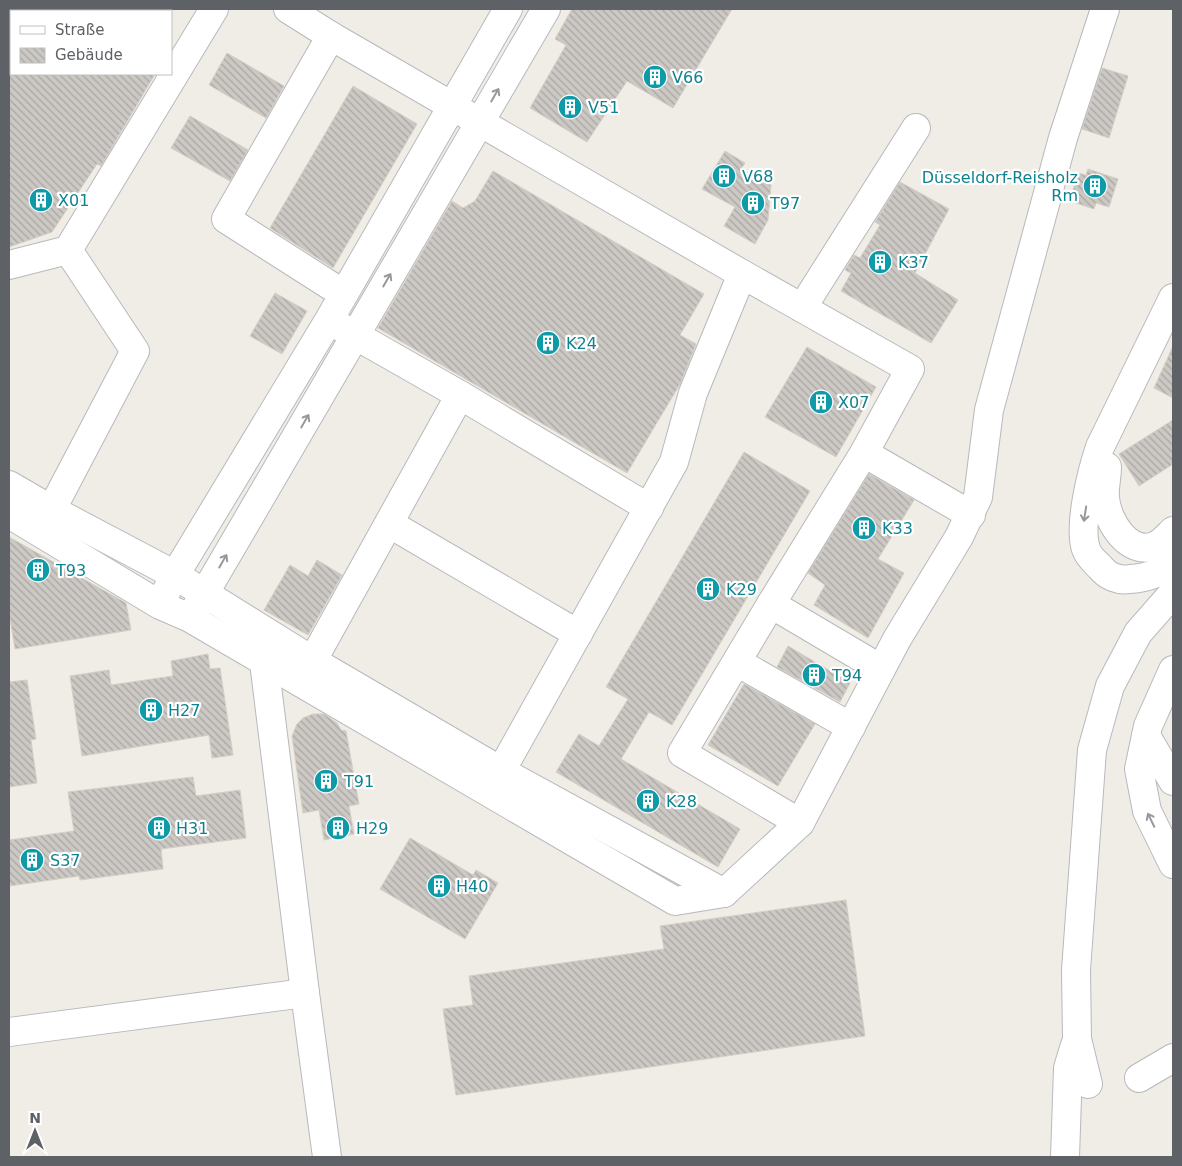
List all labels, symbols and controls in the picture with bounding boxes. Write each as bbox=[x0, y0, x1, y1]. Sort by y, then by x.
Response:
legend bbox=[10, 10, 172, 75]
text: Straße bbox=[55, 21, 104, 39]
text: Gebäude bbox=[55, 46, 123, 64]
building icon: V66 bbox=[642, 64, 668, 90]
place label: V66 bbox=[672, 68, 703, 87]
one-way arrow bbox=[491, 88, 501, 102]
building icon: V51 bbox=[557, 94, 583, 120]
place label: V51 bbox=[588, 98, 619, 117]
building icon: V68 bbox=[711, 163, 737, 189]
place label: V68 bbox=[742, 167, 773, 186]
place label: Düsseldorf-Reisholz Rm bbox=[922, 168, 1078, 205]
building icon: Düsseldorf-Reisholz Rm bbox=[1082, 173, 1108, 199]
building icon: X01 bbox=[28, 187, 54, 213]
building icon: T97 bbox=[740, 190, 766, 216]
place label: X01 bbox=[58, 191, 89, 210]
place label: T97 bbox=[769, 194, 800, 213]
building icon: K37 bbox=[867, 249, 893, 275]
place label: K37 bbox=[898, 253, 929, 272]
one-way arrow bbox=[382, 273, 392, 288]
building icon: K24 bbox=[535, 330, 561, 356]
place label: K24 bbox=[566, 334, 597, 353]
building icon: X07 bbox=[808, 389, 834, 415]
place label: X07 bbox=[838, 393, 869, 412]
one-way arrow bbox=[301, 414, 311, 428]
one-way arrow bbox=[1080, 505, 1090, 521]
building icon: K33 bbox=[851, 515, 877, 541]
place label: K33 bbox=[882, 519, 913, 538]
one-way arrow bbox=[219, 555, 229, 569]
building icon: T93 bbox=[25, 557, 51, 583]
place label: T93 bbox=[55, 561, 86, 580]
building icon: K29 bbox=[695, 576, 721, 602]
place label: K29 bbox=[726, 580, 757, 599]
building icon: T94 bbox=[801, 662, 827, 688]
place label: T94 bbox=[831, 666, 862, 685]
building icon: H27 bbox=[138, 697, 164, 723]
place label: H27 bbox=[168, 701, 200, 720]
building icon: T91 bbox=[313, 768, 339, 794]
place label: T91 bbox=[343, 772, 374, 791]
building icon: K28 bbox=[635, 788, 661, 814]
place label: K28 bbox=[666, 792, 697, 811]
one-way arrow bbox=[1146, 813, 1156, 828]
building icon: H31 bbox=[146, 815, 172, 841]
building icon: H29 bbox=[325, 815, 351, 841]
place label: H31 bbox=[176, 819, 208, 838]
place label: H29 bbox=[356, 819, 388, 838]
building icon: S37 bbox=[19, 847, 45, 873]
place label: S37 bbox=[50, 851, 81, 870]
building icon: H40 bbox=[426, 873, 452, 899]
place label: H40 bbox=[456, 877, 488, 896]
north arrow bbox=[10, 1106, 60, 1156]
text: N bbox=[29, 1110, 41, 1126]

